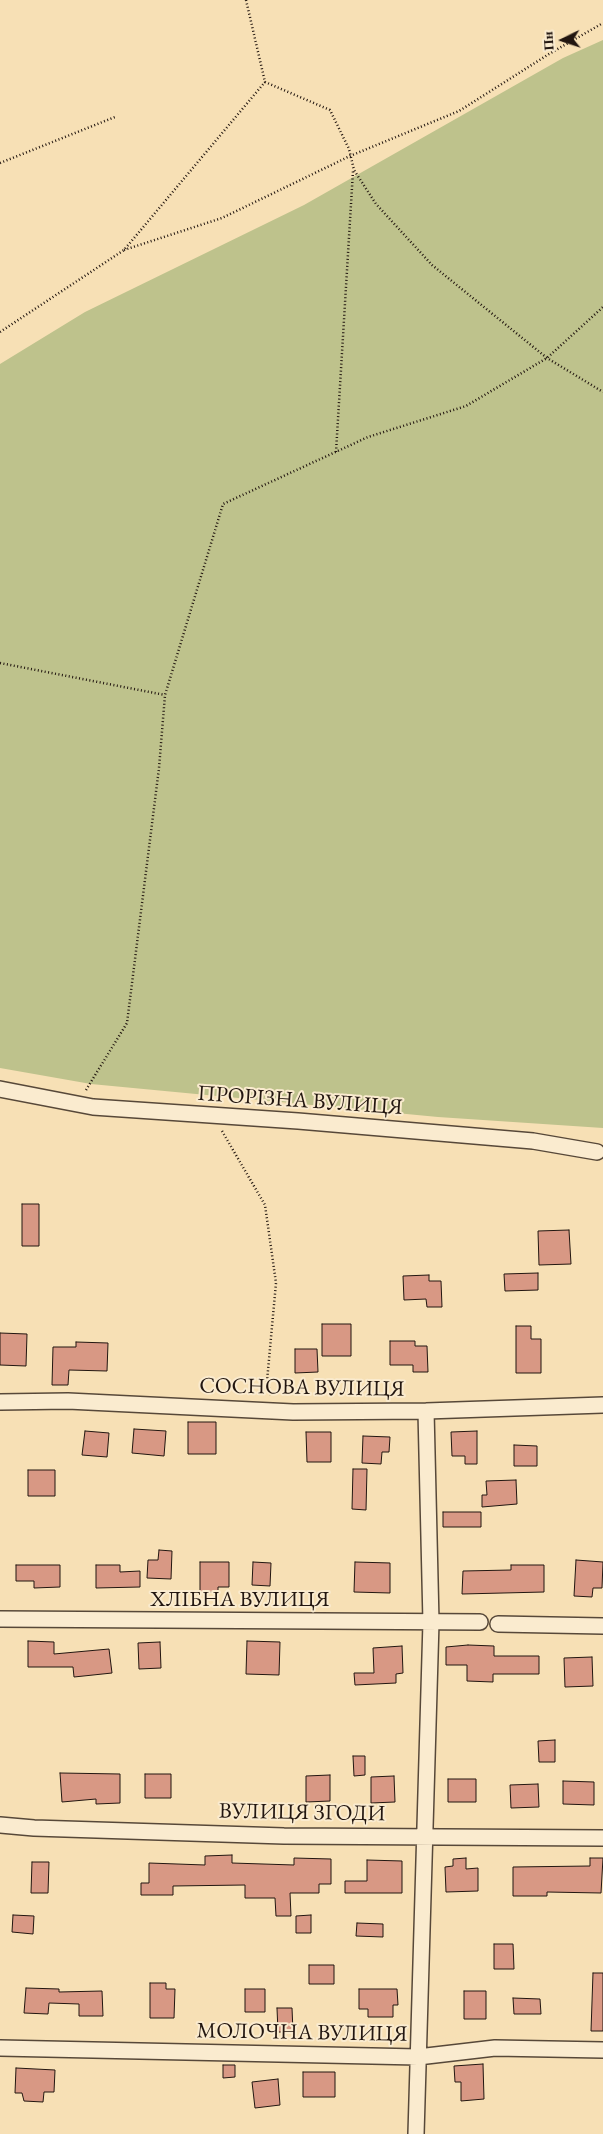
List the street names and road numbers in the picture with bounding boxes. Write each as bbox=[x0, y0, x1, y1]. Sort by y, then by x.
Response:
street label: ПРОРІЗНА ВУЛИЦЯ bbox=[197, 1081, 403, 1121]
street label: СОСНОВА ВУЛИЦЯ bbox=[199, 1373, 405, 1403]
street label: ХЛІБНА ВУЛИЦЯ bbox=[150, 1587, 330, 1613]
street label: ВУЛИЦЯ ЗГОДИ bbox=[219, 1798, 385, 1828]
street label: МОЛОЧНА ВУЛИЦЯ bbox=[196, 2018, 408, 2048]

